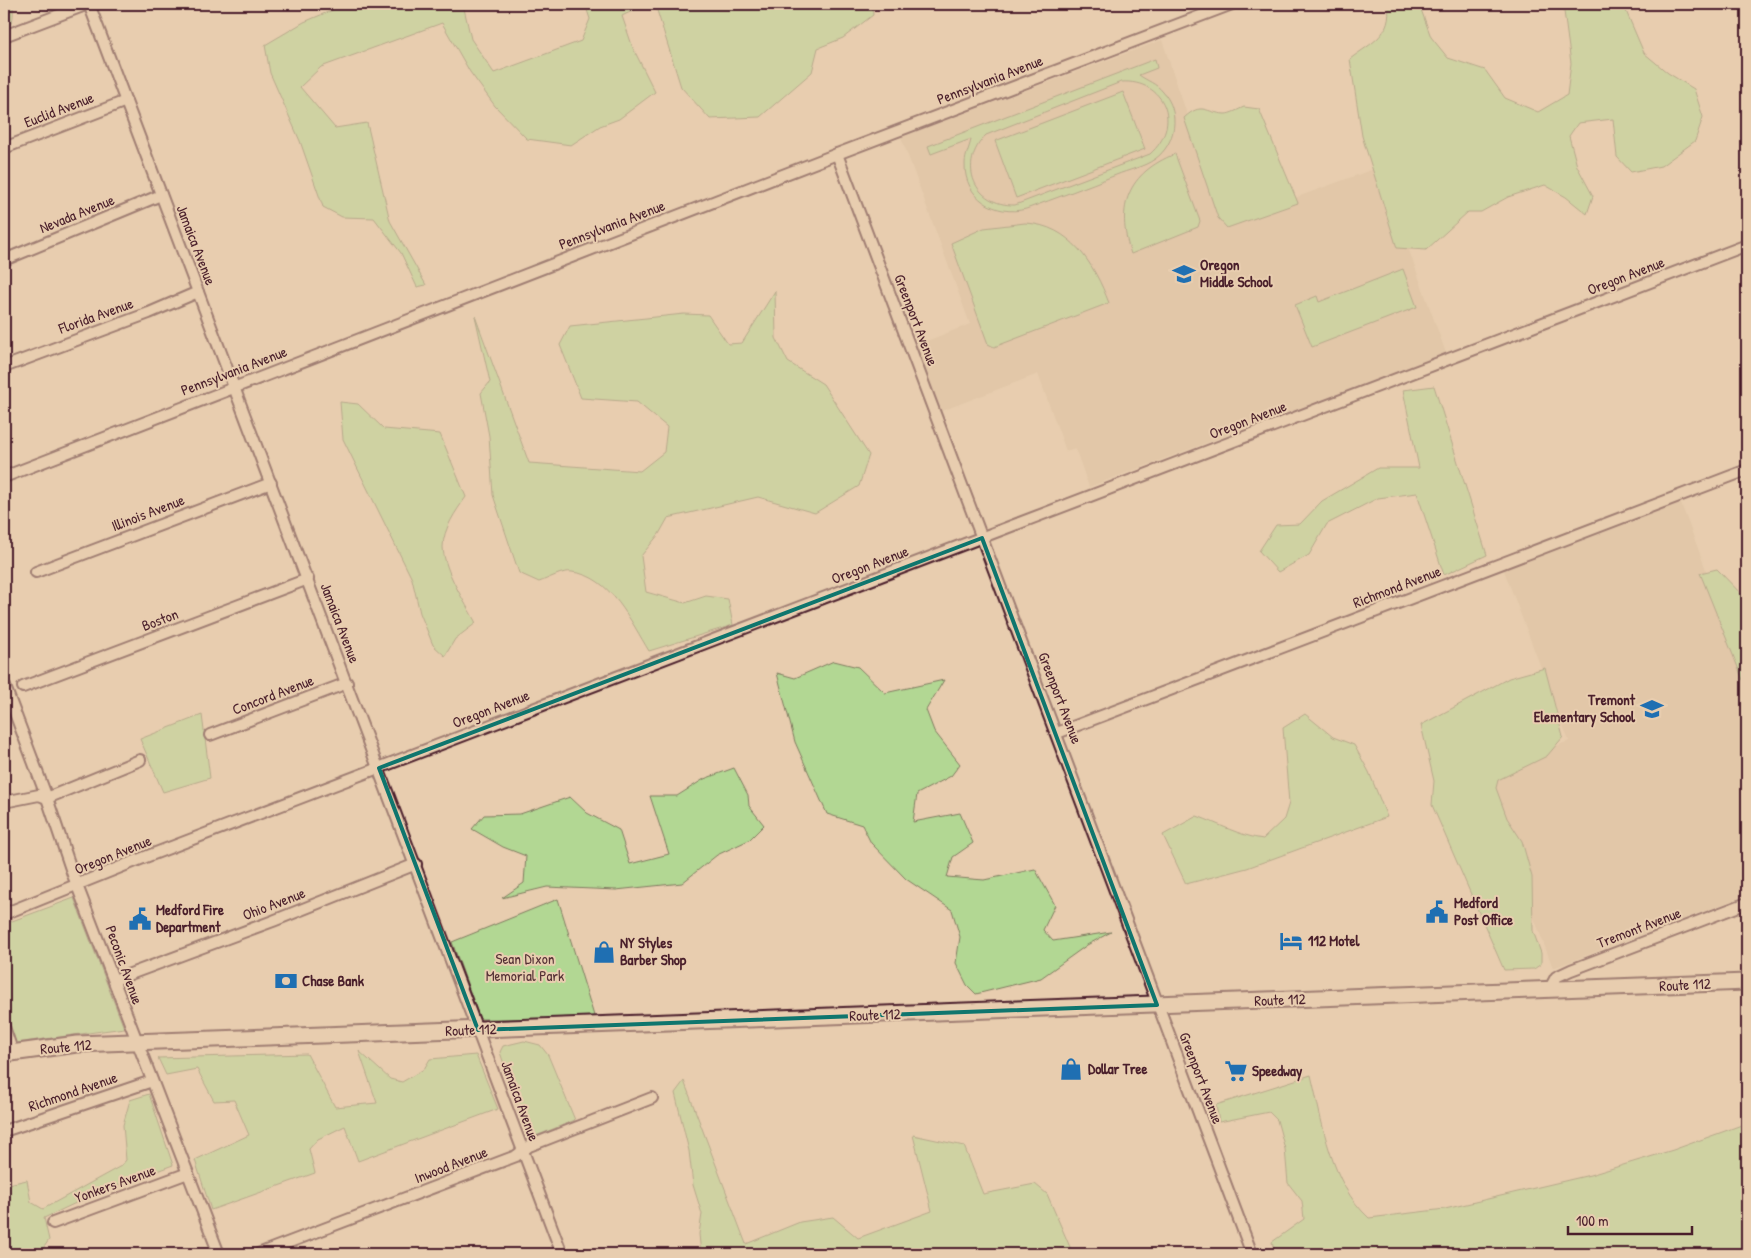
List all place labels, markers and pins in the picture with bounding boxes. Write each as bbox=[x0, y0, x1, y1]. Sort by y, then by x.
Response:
place label: Oregon Middle School bbox=[1200, 254, 1273, 292]
school or university icon: Oregon Middle School bbox=[1171, 261, 1197, 287]
place label: Tremont Elementary School bbox=[1534, 689, 1636, 728]
school or university icon: Tremont Elementary School bbox=[1639, 696, 1665, 722]
place label: Medford Post Office bbox=[1454, 892, 1513, 930]
place label: Medford Fire Department bbox=[156, 899, 224, 938]
public building icon: Medford Post Office bbox=[1424, 899, 1450, 925]
public building icon: Medford Fire Department bbox=[127, 906, 153, 932]
hotel icon: 112 Motel bbox=[1278, 928, 1304, 954]
place label: 112 Motel bbox=[1308, 930, 1360, 951]
place label: NY Styles Barber Shop bbox=[620, 932, 687, 971]
shop icon: NY Styles Barber Shop bbox=[591, 939, 617, 965]
bank icon: Chase Bank bbox=[273, 968, 299, 994]
place label: Chase Bank bbox=[302, 970, 365, 991]
shop icon: Dollar Tree bbox=[1058, 1056, 1084, 1082]
place label: Dollar Tree bbox=[1088, 1058, 1148, 1079]
supermarket icon: Speedway bbox=[1223, 1058, 1249, 1084]
place label: Speedway bbox=[1252, 1060, 1303, 1082]

